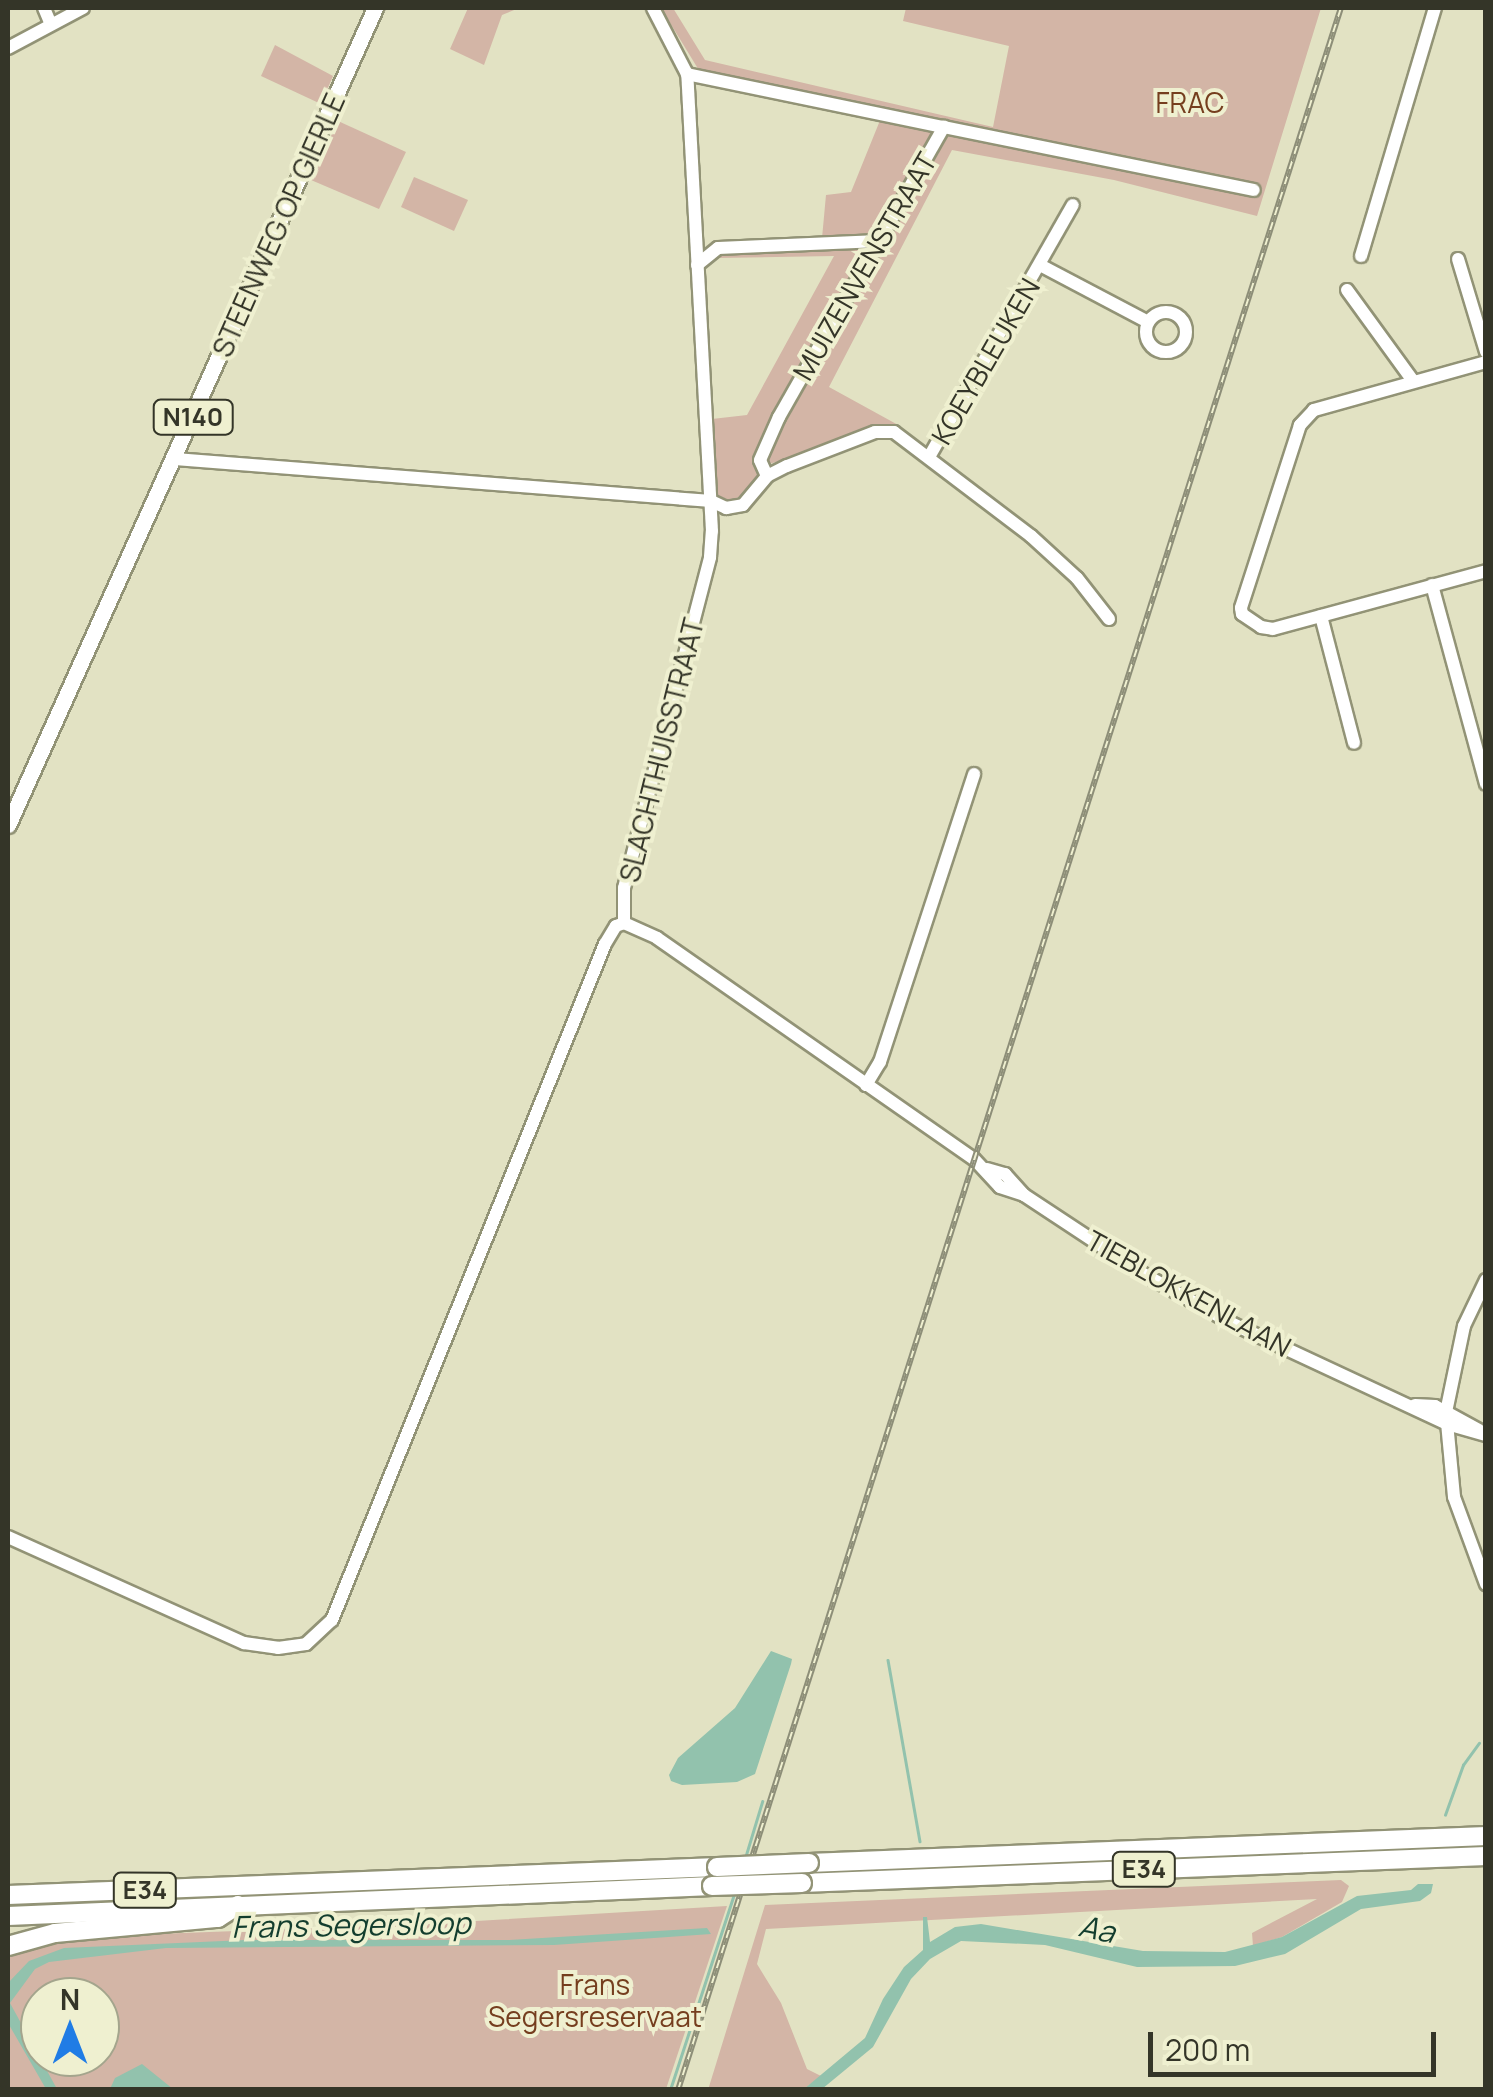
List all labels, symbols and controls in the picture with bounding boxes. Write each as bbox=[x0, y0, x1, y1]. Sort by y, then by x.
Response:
park label: FRAC bbox=[1156, 85, 1224, 119]
street label: STEENWEG OP GIERLE bbox=[205, 88, 351, 362]
street label: MUIZENVENSTRAAT bbox=[785, 146, 943, 386]
street label: KOEYBLEUKEN bbox=[924, 272, 1046, 450]
road number: N140 bbox=[150, 397, 236, 437]
street label: SLACHTHUISSTRAAT bbox=[612, 615, 710, 885]
street label: TIEBLOKKENLAAN bbox=[1081, 1223, 1297, 1363]
road number: E34 bbox=[1112, 1849, 1176, 1889]
road number: E34 bbox=[112, 1870, 178, 1910]
water label: Frans Segersloop bbox=[231, 1905, 471, 1945]
water label: Aa bbox=[1076, 1908, 1118, 1950]
park label: Frans Segersreservaat bbox=[488, 1967, 702, 2033]
north arrow bbox=[20, 1977, 120, 2077]
text: N bbox=[60, 1980, 80, 2018]
scale bar bbox=[1153, 2012, 1440, 2074]
text: 200 m bbox=[1165, 2029, 1250, 2070]

